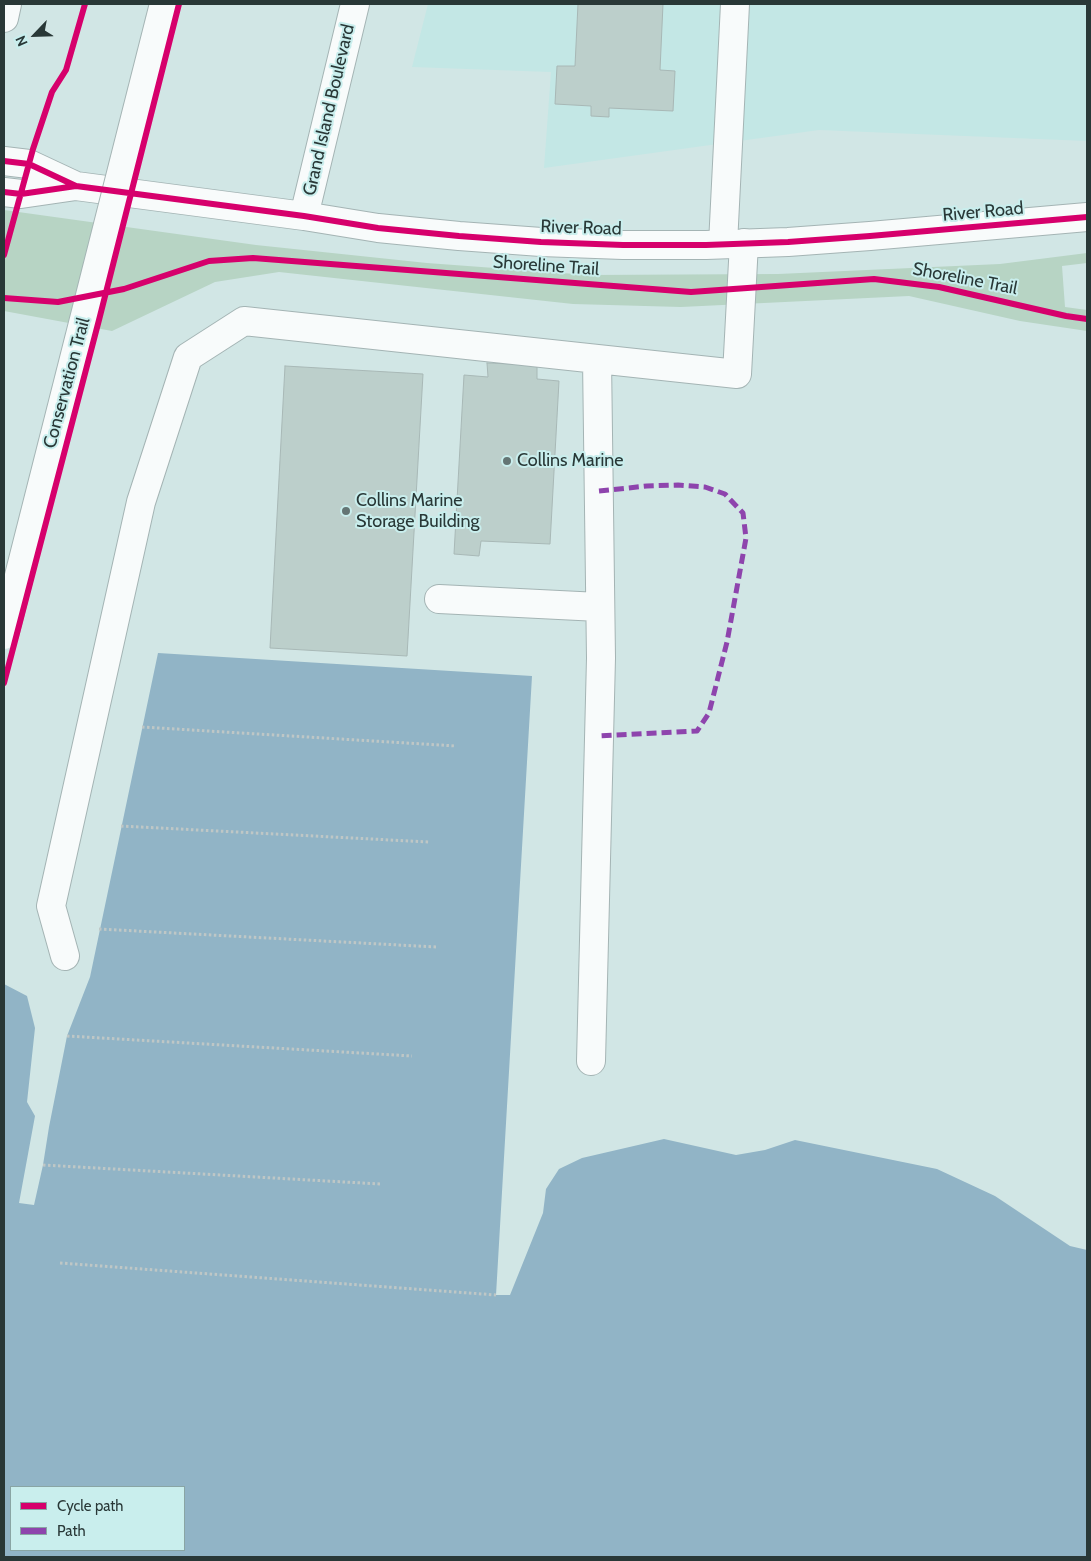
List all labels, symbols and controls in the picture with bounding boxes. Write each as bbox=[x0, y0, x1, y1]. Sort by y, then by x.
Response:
north arrow bbox=[10, 10, 60, 60]
street label: Grand Island Boulevard bbox=[299, 22, 359, 198]
text: N bbox=[11, 33, 32, 49]
street label: River Road bbox=[942, 198, 1024, 226]
street label: River Road bbox=[540, 216, 622, 240]
street label: Shoreline Trail bbox=[492, 252, 600, 280]
street label: Shoreline Trail bbox=[911, 258, 1019, 300]
street label: Conservation Trail bbox=[39, 315, 95, 451]
place label: Collins Marine bbox=[517, 450, 624, 472]
marker: Collins Marine bbox=[501, 455, 513, 467]
place label: Collins Marine Storage Building bbox=[356, 490, 479, 532]
marker: Collins Marine Storage Building bbox=[340, 505, 352, 517]
legend bbox=[10, 1486, 185, 1551]
text: Cycle path bbox=[57, 1497, 123, 1515]
text: Path bbox=[57, 1522, 86, 1540]

